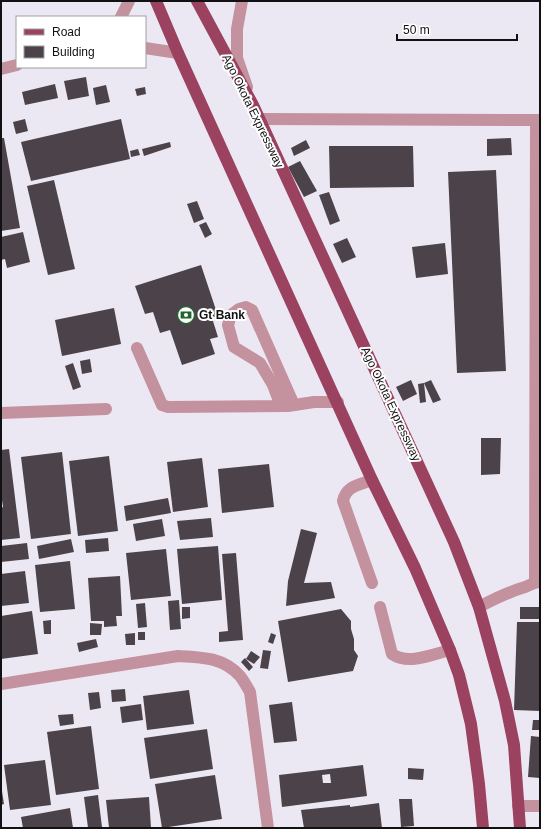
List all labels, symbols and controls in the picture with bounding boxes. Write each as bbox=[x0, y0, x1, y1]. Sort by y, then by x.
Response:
legend bbox=[16, 16, 146, 68]
scale bar bbox=[397, 16, 517, 42]
text: 50 m bbox=[403, 23, 430, 37]
text: Road bbox=[52, 25, 81, 39]
text: Building bbox=[52, 45, 95, 59]
street label: Ago Okota Expressway bbox=[219, 52, 287, 170]
bank icon: Gt Bank bbox=[176, 305, 196, 325]
place label: Gt Bank bbox=[199, 308, 245, 322]
street label: Ago Okota Expressway bbox=[358, 345, 424, 463]

